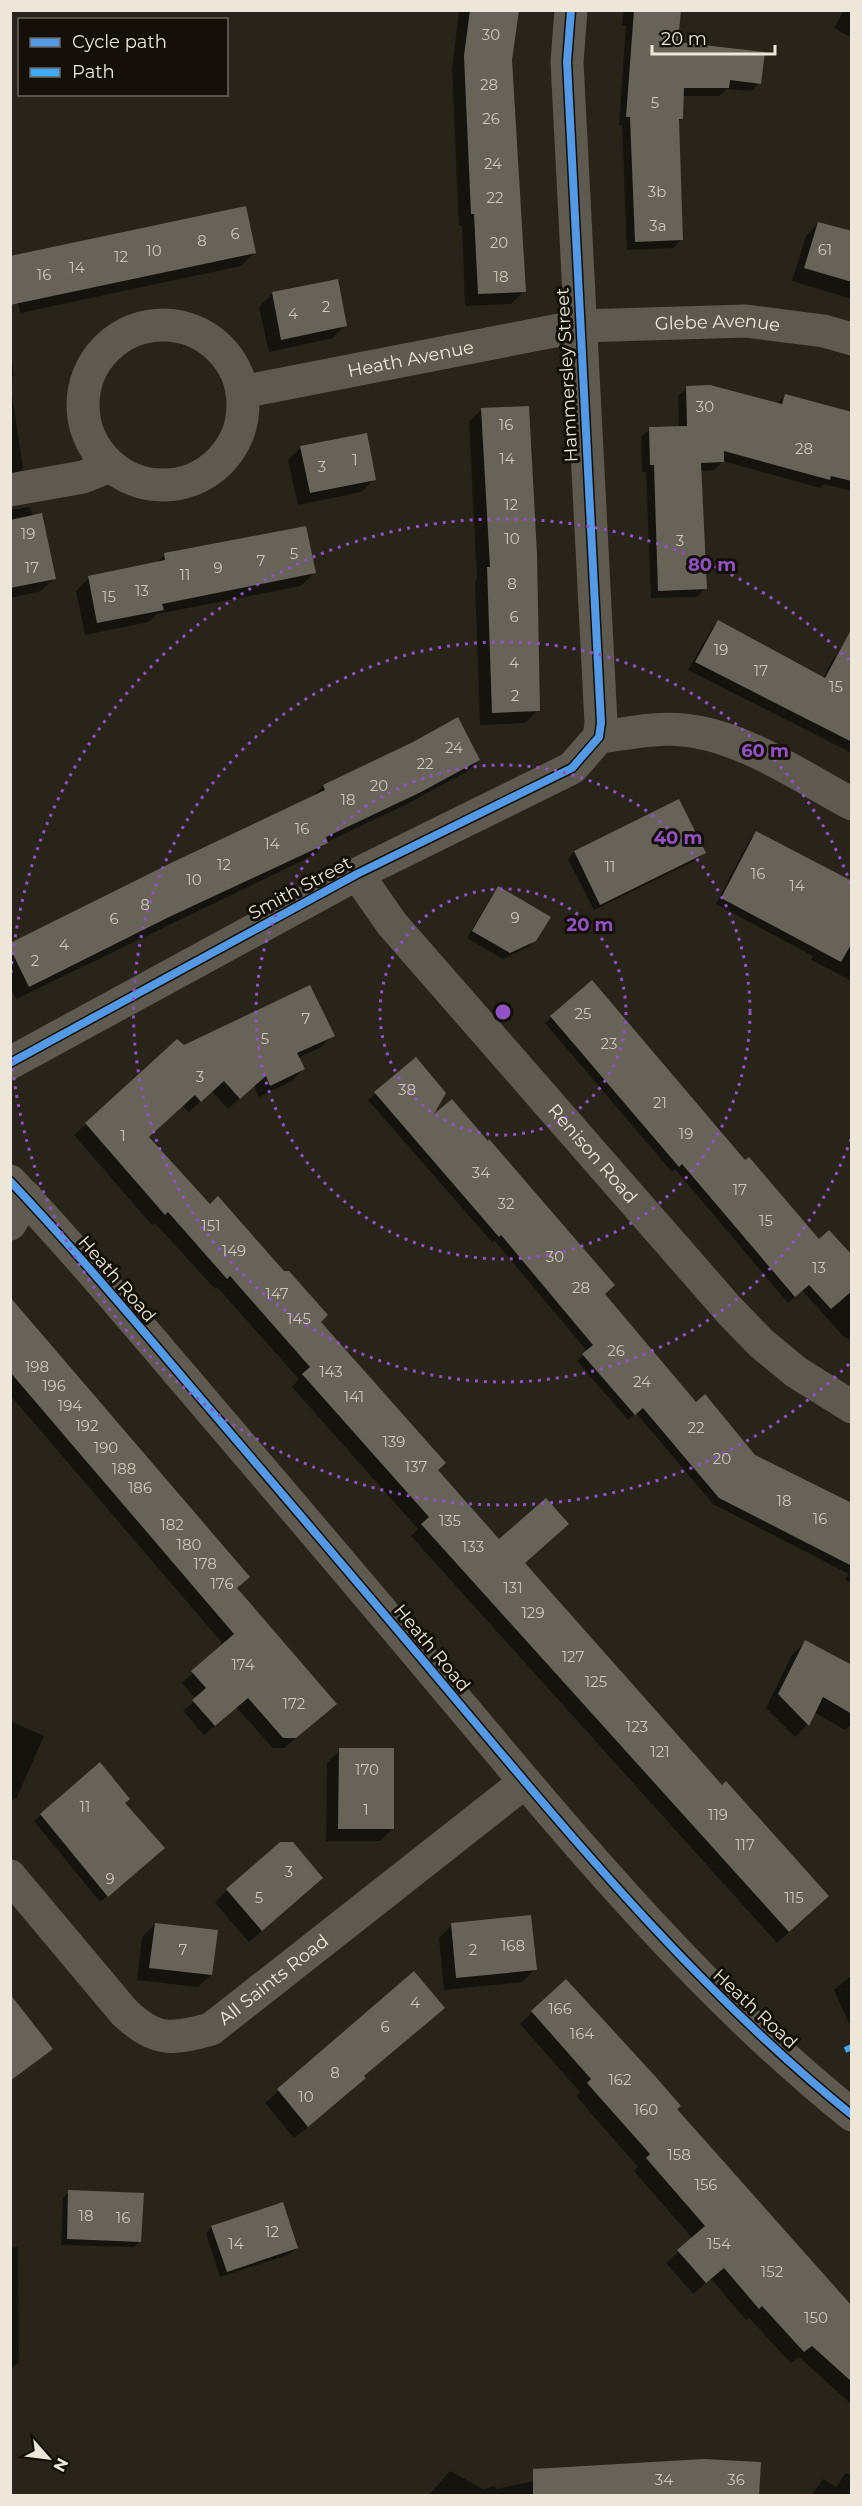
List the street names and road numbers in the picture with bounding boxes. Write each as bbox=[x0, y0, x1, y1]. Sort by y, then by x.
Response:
street label: Hammersley Street bbox=[551, 287, 583, 463]
street label: Glebe Avenue bbox=[655, 310, 781, 336]
street label: Heath Avenue bbox=[346, 336, 476, 382]
street label: Smith Street bbox=[245, 852, 355, 924]
street label: Renison Road bbox=[543, 1099, 642, 1208]
street label: Heath Road bbox=[74, 1231, 160, 1327]
street label: Heath Road bbox=[389, 1600, 475, 1696]
street label: All Saints Road bbox=[214, 1930, 333, 2030]
street label: Heath Road bbox=[708, 1964, 802, 2054]

